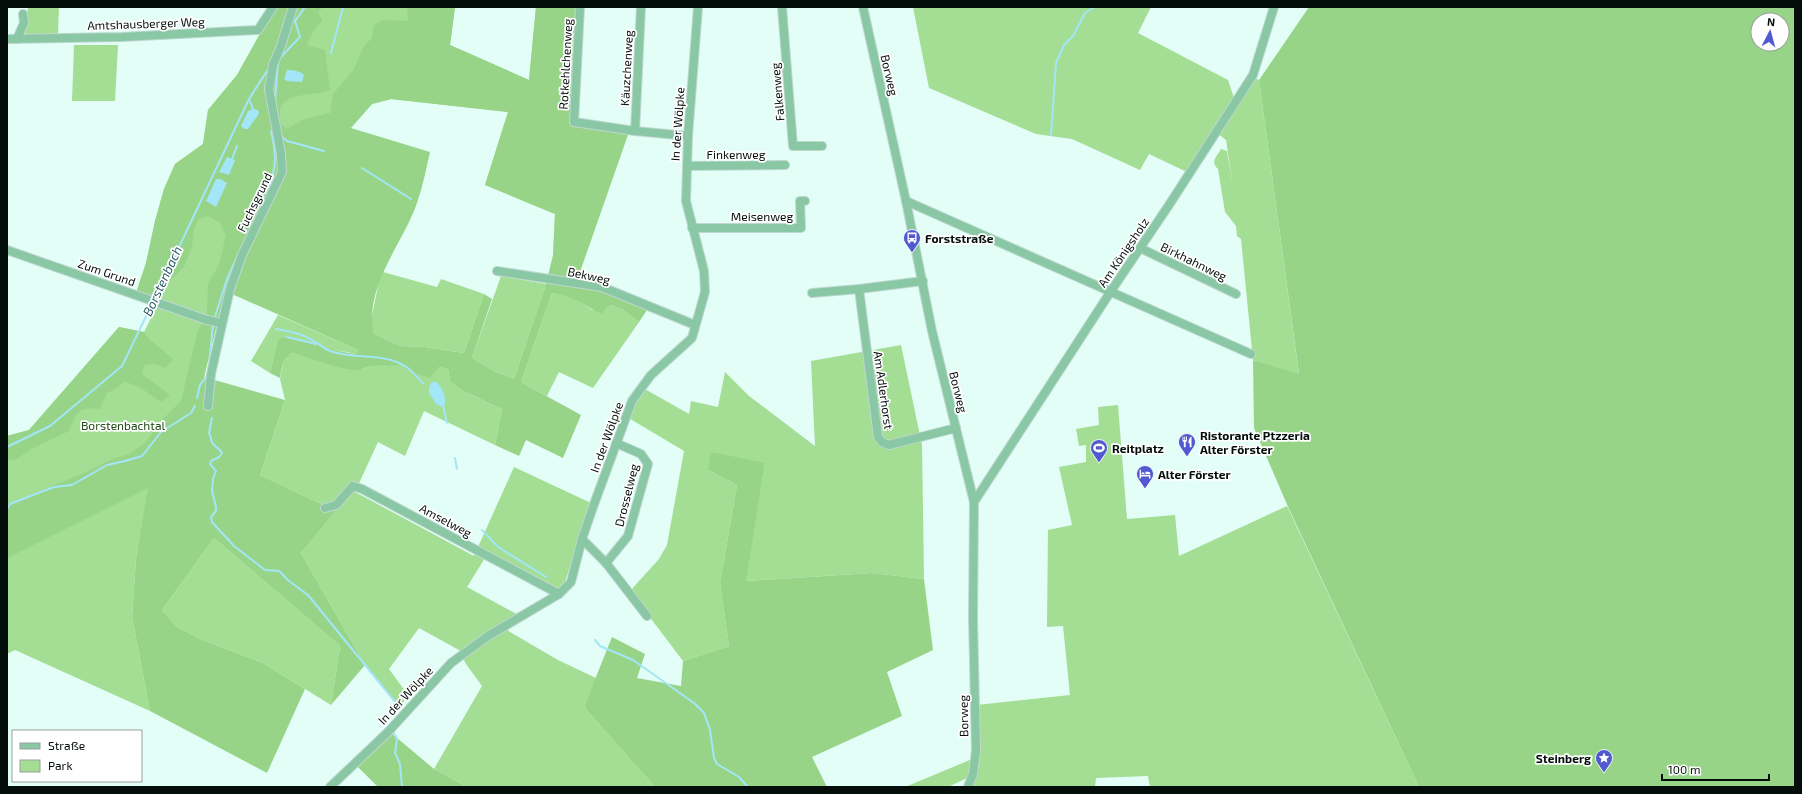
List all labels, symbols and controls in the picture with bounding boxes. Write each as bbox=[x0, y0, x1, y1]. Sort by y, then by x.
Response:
north arrow bbox=[1750, 12, 1790, 52]
street label: Amtshausberger Weg bbox=[87, 14, 205, 32]
text: N bbox=[1766, 15, 1776, 28]
street label: Rotkehlchenweg bbox=[556, 18, 574, 110]
street label: Käuzchenweg bbox=[617, 29, 635, 106]
street label: Borweg bbox=[878, 53, 902, 97]
street label: Falkenweg bbox=[767, 62, 787, 122]
street label: In der Wölpke bbox=[667, 87, 687, 161]
street label: Finkenweg bbox=[707, 147, 766, 161]
street label: Fuchsgrund bbox=[234, 170, 274, 234]
street label: Meisenweg bbox=[731, 209, 794, 223]
street label: Am Königsholz bbox=[1095, 215, 1151, 289]
bus stop icon: Forststraße bbox=[902, 228, 922, 253]
place label: Forststraße bbox=[925, 231, 994, 245]
street label: Birkhahnweg bbox=[1159, 239, 1230, 283]
water label: Borstenbach bbox=[139, 244, 185, 318]
street label: Zum Grund bbox=[76, 256, 138, 288]
street label: Bekweg bbox=[567, 264, 612, 286]
street label: Am Adlerhorst bbox=[872, 350, 896, 430]
street label: Borweg bbox=[947, 370, 971, 414]
street label: In der Wölpke bbox=[587, 400, 625, 474]
park label: Borstenbachtal bbox=[81, 418, 166, 432]
place label: Ristorante Ptzzeria Alter Förster bbox=[1200, 428, 1310, 456]
restaurant icon: Ristorante Ptzzeria Alter Förster bbox=[1177, 432, 1197, 457]
sports icon: Reitplatz bbox=[1089, 438, 1109, 463]
place label: Reitplatz bbox=[1112, 441, 1164, 455]
street label: Drosselweg bbox=[611, 462, 641, 528]
hotel icon: Alter Förster bbox=[1135, 464, 1155, 489]
place label: Alter Förster bbox=[1158, 467, 1231, 481]
street label: Amselweg bbox=[418, 500, 475, 540]
street label: In der Wölpke bbox=[375, 663, 435, 727]
street label: Borweg bbox=[956, 695, 970, 737]
legend bbox=[12, 730, 142, 782]
text: Straße bbox=[48, 738, 85, 752]
place icon: Steinberg bbox=[1594, 748, 1614, 773]
place label: Steinberg bbox=[1536, 751, 1591, 765]
scale bar bbox=[1662, 756, 1769, 782]
text: Park bbox=[48, 758, 73, 772]
text: 100 m bbox=[1668, 762, 1700, 776]

